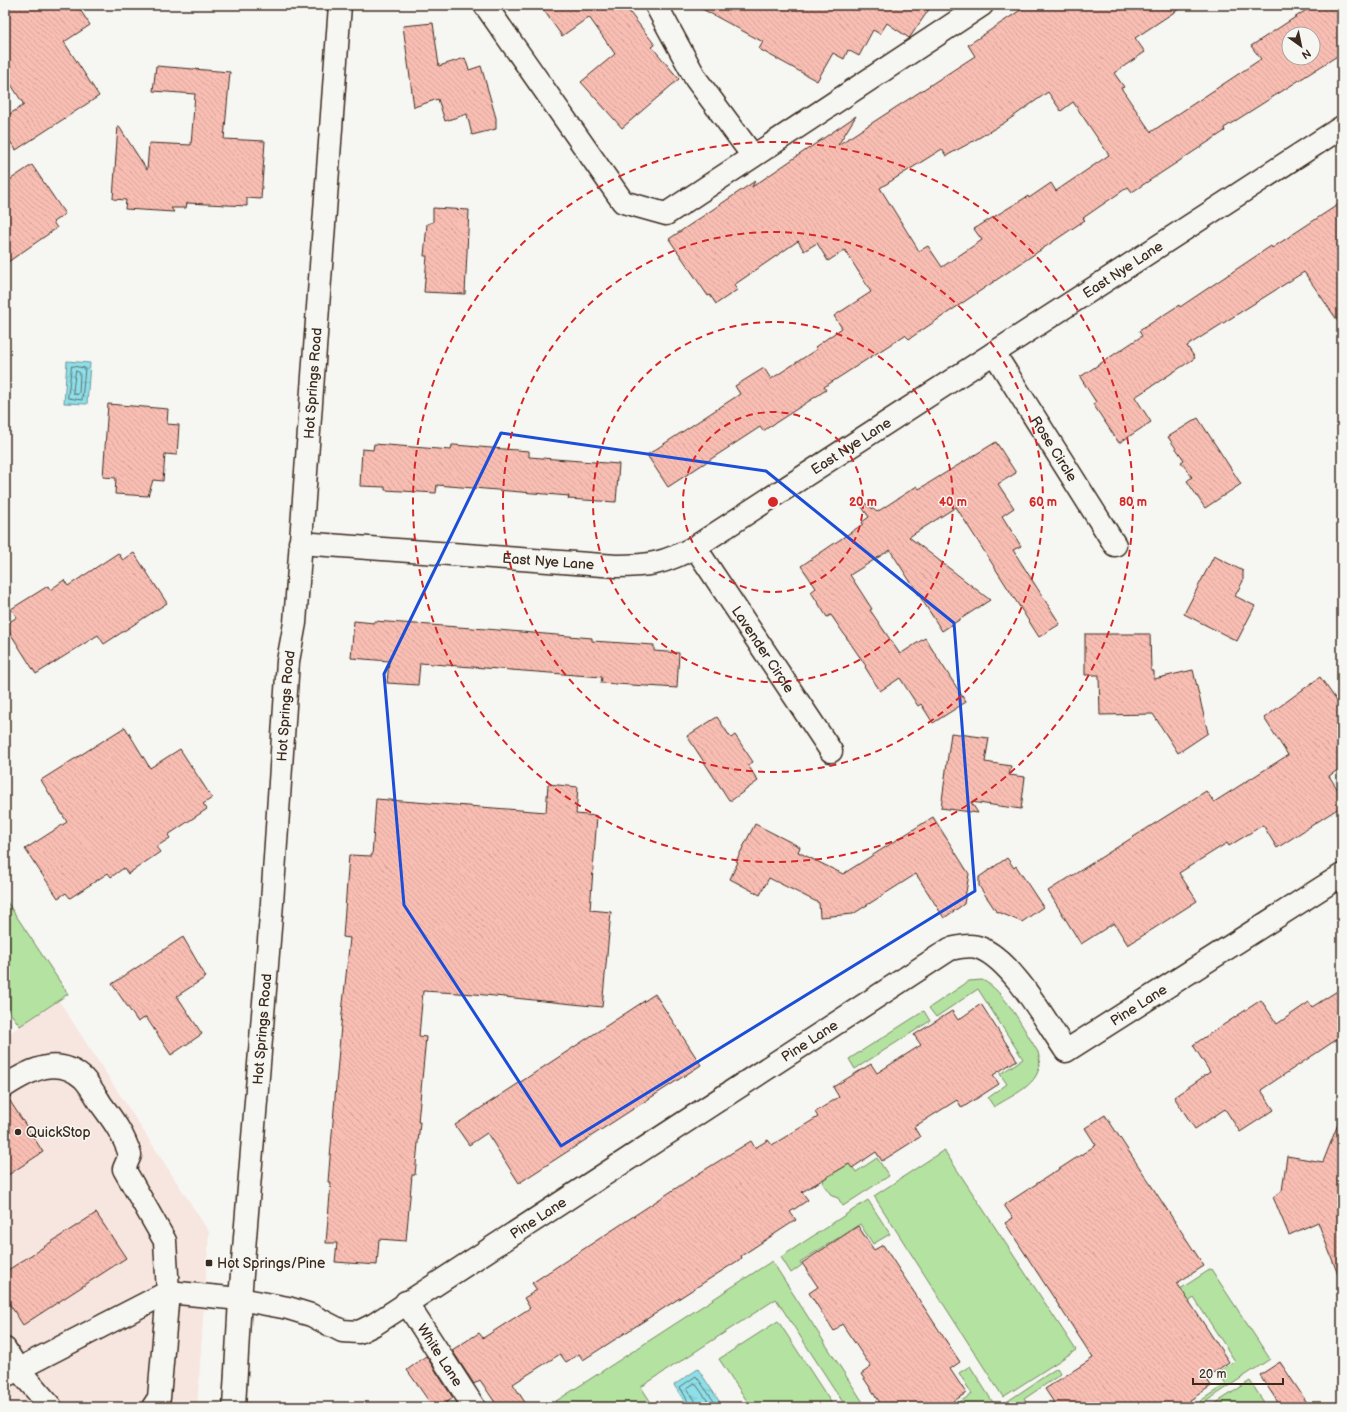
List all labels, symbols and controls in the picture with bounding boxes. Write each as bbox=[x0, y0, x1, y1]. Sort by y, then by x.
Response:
north arrow bbox=[1281, 26, 1321, 66]
text: N bbox=[1299, 46, 1313, 62]
street label: East Nye Lane bbox=[1080, 238, 1166, 302]
street label: Hot Springs Road bbox=[300, 327, 325, 439]
street label: Rose Circle bbox=[1027, 413, 1081, 485]
street label: East Nye Lane bbox=[808, 414, 894, 478]
centre of rings bbox=[766, 495, 780, 509]
text: 20 m bbox=[849, 495, 877, 510]
text: 40 m bbox=[939, 495, 967, 510]
text: 60 m bbox=[1029, 495, 1057, 510]
text: 80 m bbox=[1119, 495, 1147, 510]
street label: East Nye Lane bbox=[502, 550, 595, 573]
street label: Lavender Circle bbox=[728, 603, 798, 696]
street label: Hot Springs Road bbox=[273, 649, 299, 762]
street label: Hot Springs Road bbox=[249, 973, 275, 1085]
street label: Pine Lane bbox=[1107, 981, 1170, 1030]
street label: Pine Lane bbox=[778, 1017, 841, 1066]
place label: QuickStop bbox=[26, 1124, 91, 1141]
marker: QuickStop bbox=[13, 1127, 23, 1137]
street label: Pine Lane bbox=[507, 1194, 570, 1243]
place label: Hot Springs/Pine bbox=[217, 1255, 325, 1272]
marker: Hot Springs/Pine bbox=[204, 1258, 214, 1268]
street label: White Lane bbox=[413, 1321, 466, 1390]
scale bar bbox=[1193, 1360, 1283, 1386]
text: 20 m bbox=[1199, 1367, 1226, 1382]

